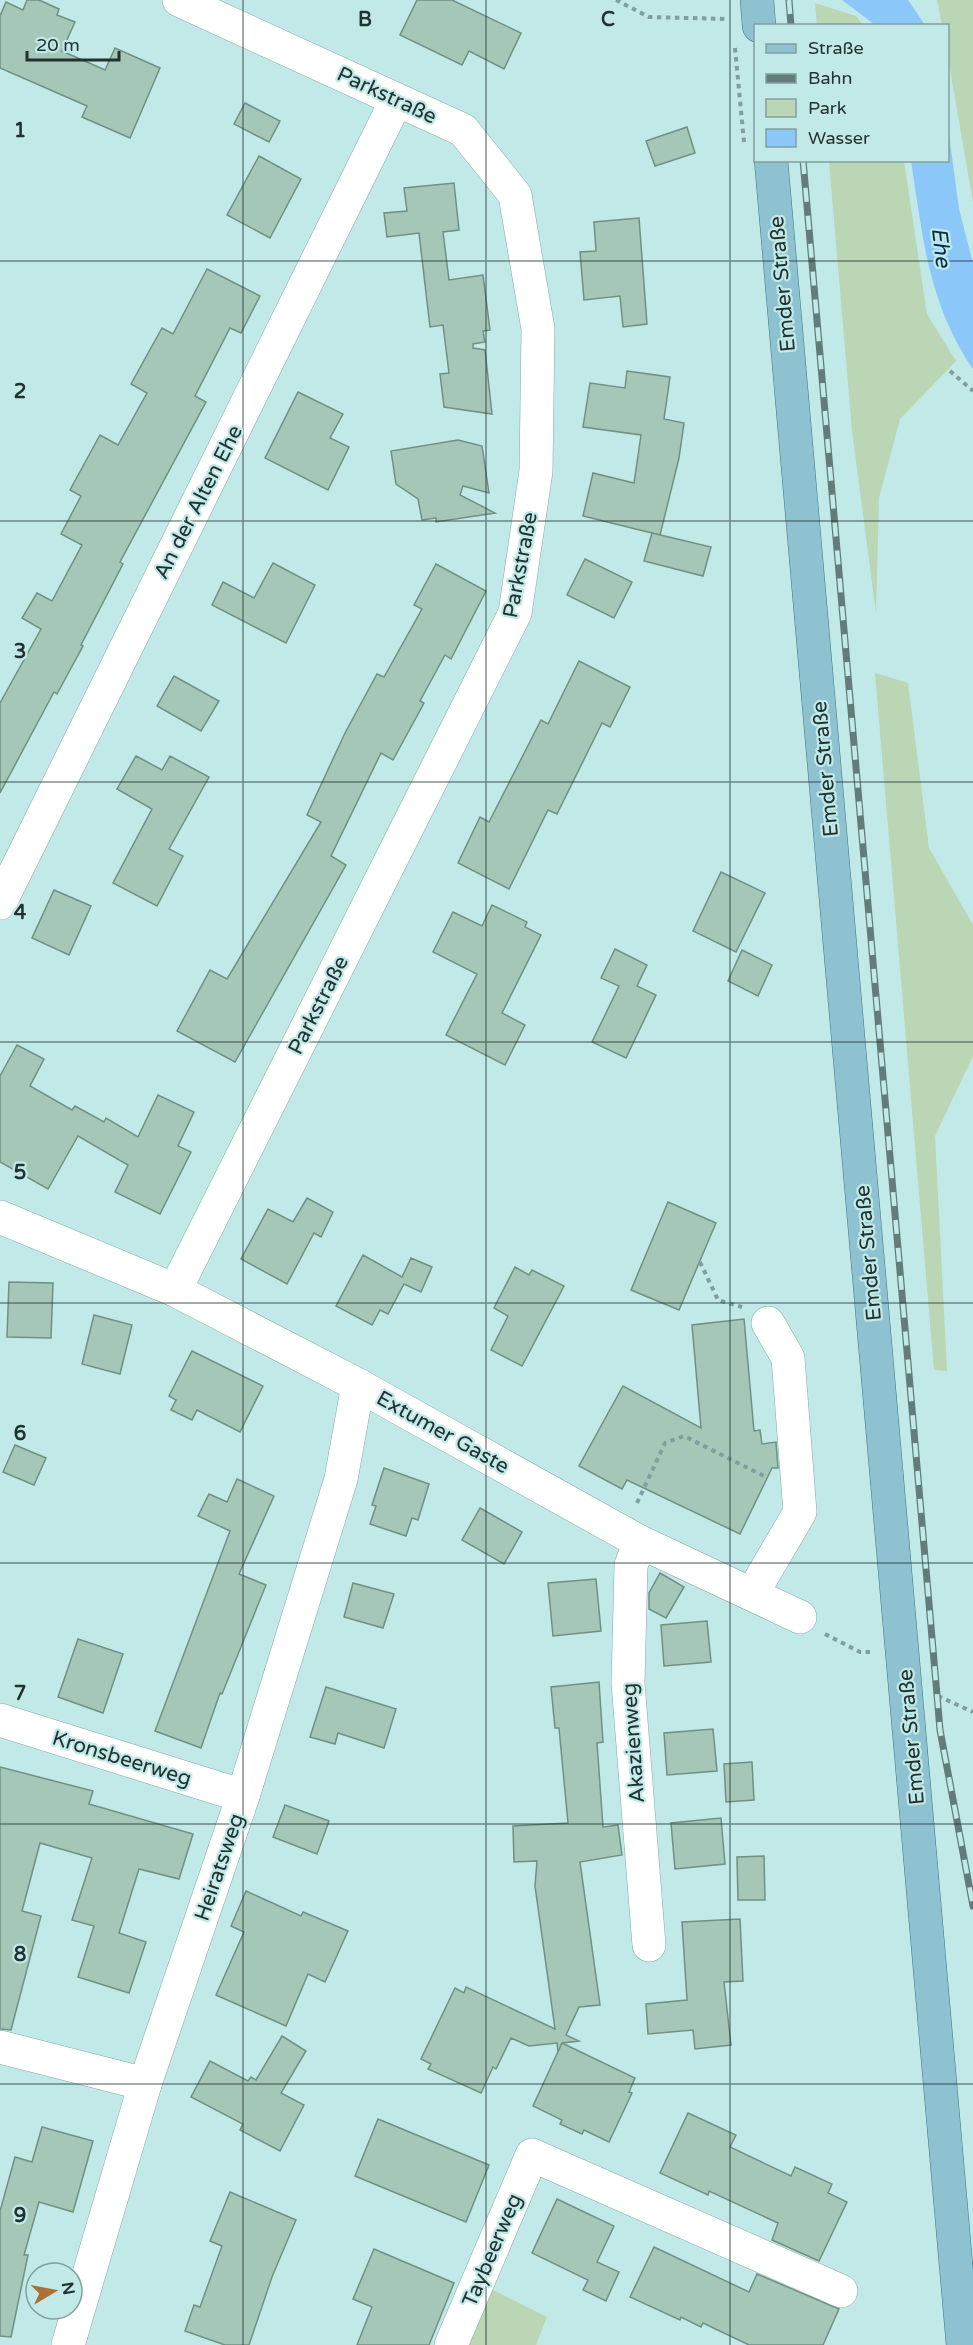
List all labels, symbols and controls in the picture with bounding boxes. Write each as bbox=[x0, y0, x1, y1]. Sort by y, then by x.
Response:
text: B bbox=[358, 8, 372, 32]
text: C bbox=[601, 8, 615, 32]
scale bar bbox=[27, 24, 118, 62]
legend bbox=[754, 24, 949, 162]
text: 20 m bbox=[36, 34, 80, 56]
text: Straße bbox=[808, 37, 864, 59]
street label: Parkstraße bbox=[333, 61, 441, 129]
text: Bahn bbox=[808, 67, 853, 89]
text: Park bbox=[808, 97, 847, 119]
text: 1 bbox=[14, 119, 26, 143]
text: Wasser bbox=[808, 127, 870, 149]
street label: Emder Straße bbox=[764, 215, 801, 353]
water label: Ehe bbox=[926, 226, 957, 270]
text: 2 bbox=[14, 380, 26, 404]
street label: An der Alten Ehe bbox=[149, 421, 248, 583]
street label: Parkstraße bbox=[498, 510, 543, 620]
text: 3 bbox=[14, 640, 26, 664]
street label: Emder Straße bbox=[807, 700, 844, 838]
text: 4 bbox=[14, 901, 27, 925]
street label: Parkstraße bbox=[283, 952, 354, 1059]
text: 5 bbox=[14, 1161, 26, 1185]
street label: Emder Straße bbox=[850, 1184, 887, 1322]
street label: Extumer Gaste bbox=[372, 1386, 514, 1479]
text: 6 bbox=[14, 1422, 26, 1446]
street label: Emder Straße bbox=[893, 1668, 930, 1806]
text: 7 bbox=[14, 1682, 26, 1706]
street label: Akazienweg bbox=[617, 1682, 650, 1804]
street label: Kronsbeerweg bbox=[49, 1725, 194, 1792]
street label: Heiratsweg bbox=[189, 1810, 250, 1924]
text: 8 bbox=[14, 1943, 26, 1967]
street label: Taybeerweg bbox=[457, 2190, 528, 2311]
text: 9 bbox=[14, 2204, 26, 2228]
north arrow bbox=[24, 2261, 84, 2321]
text: N bbox=[57, 2281, 79, 2297]

